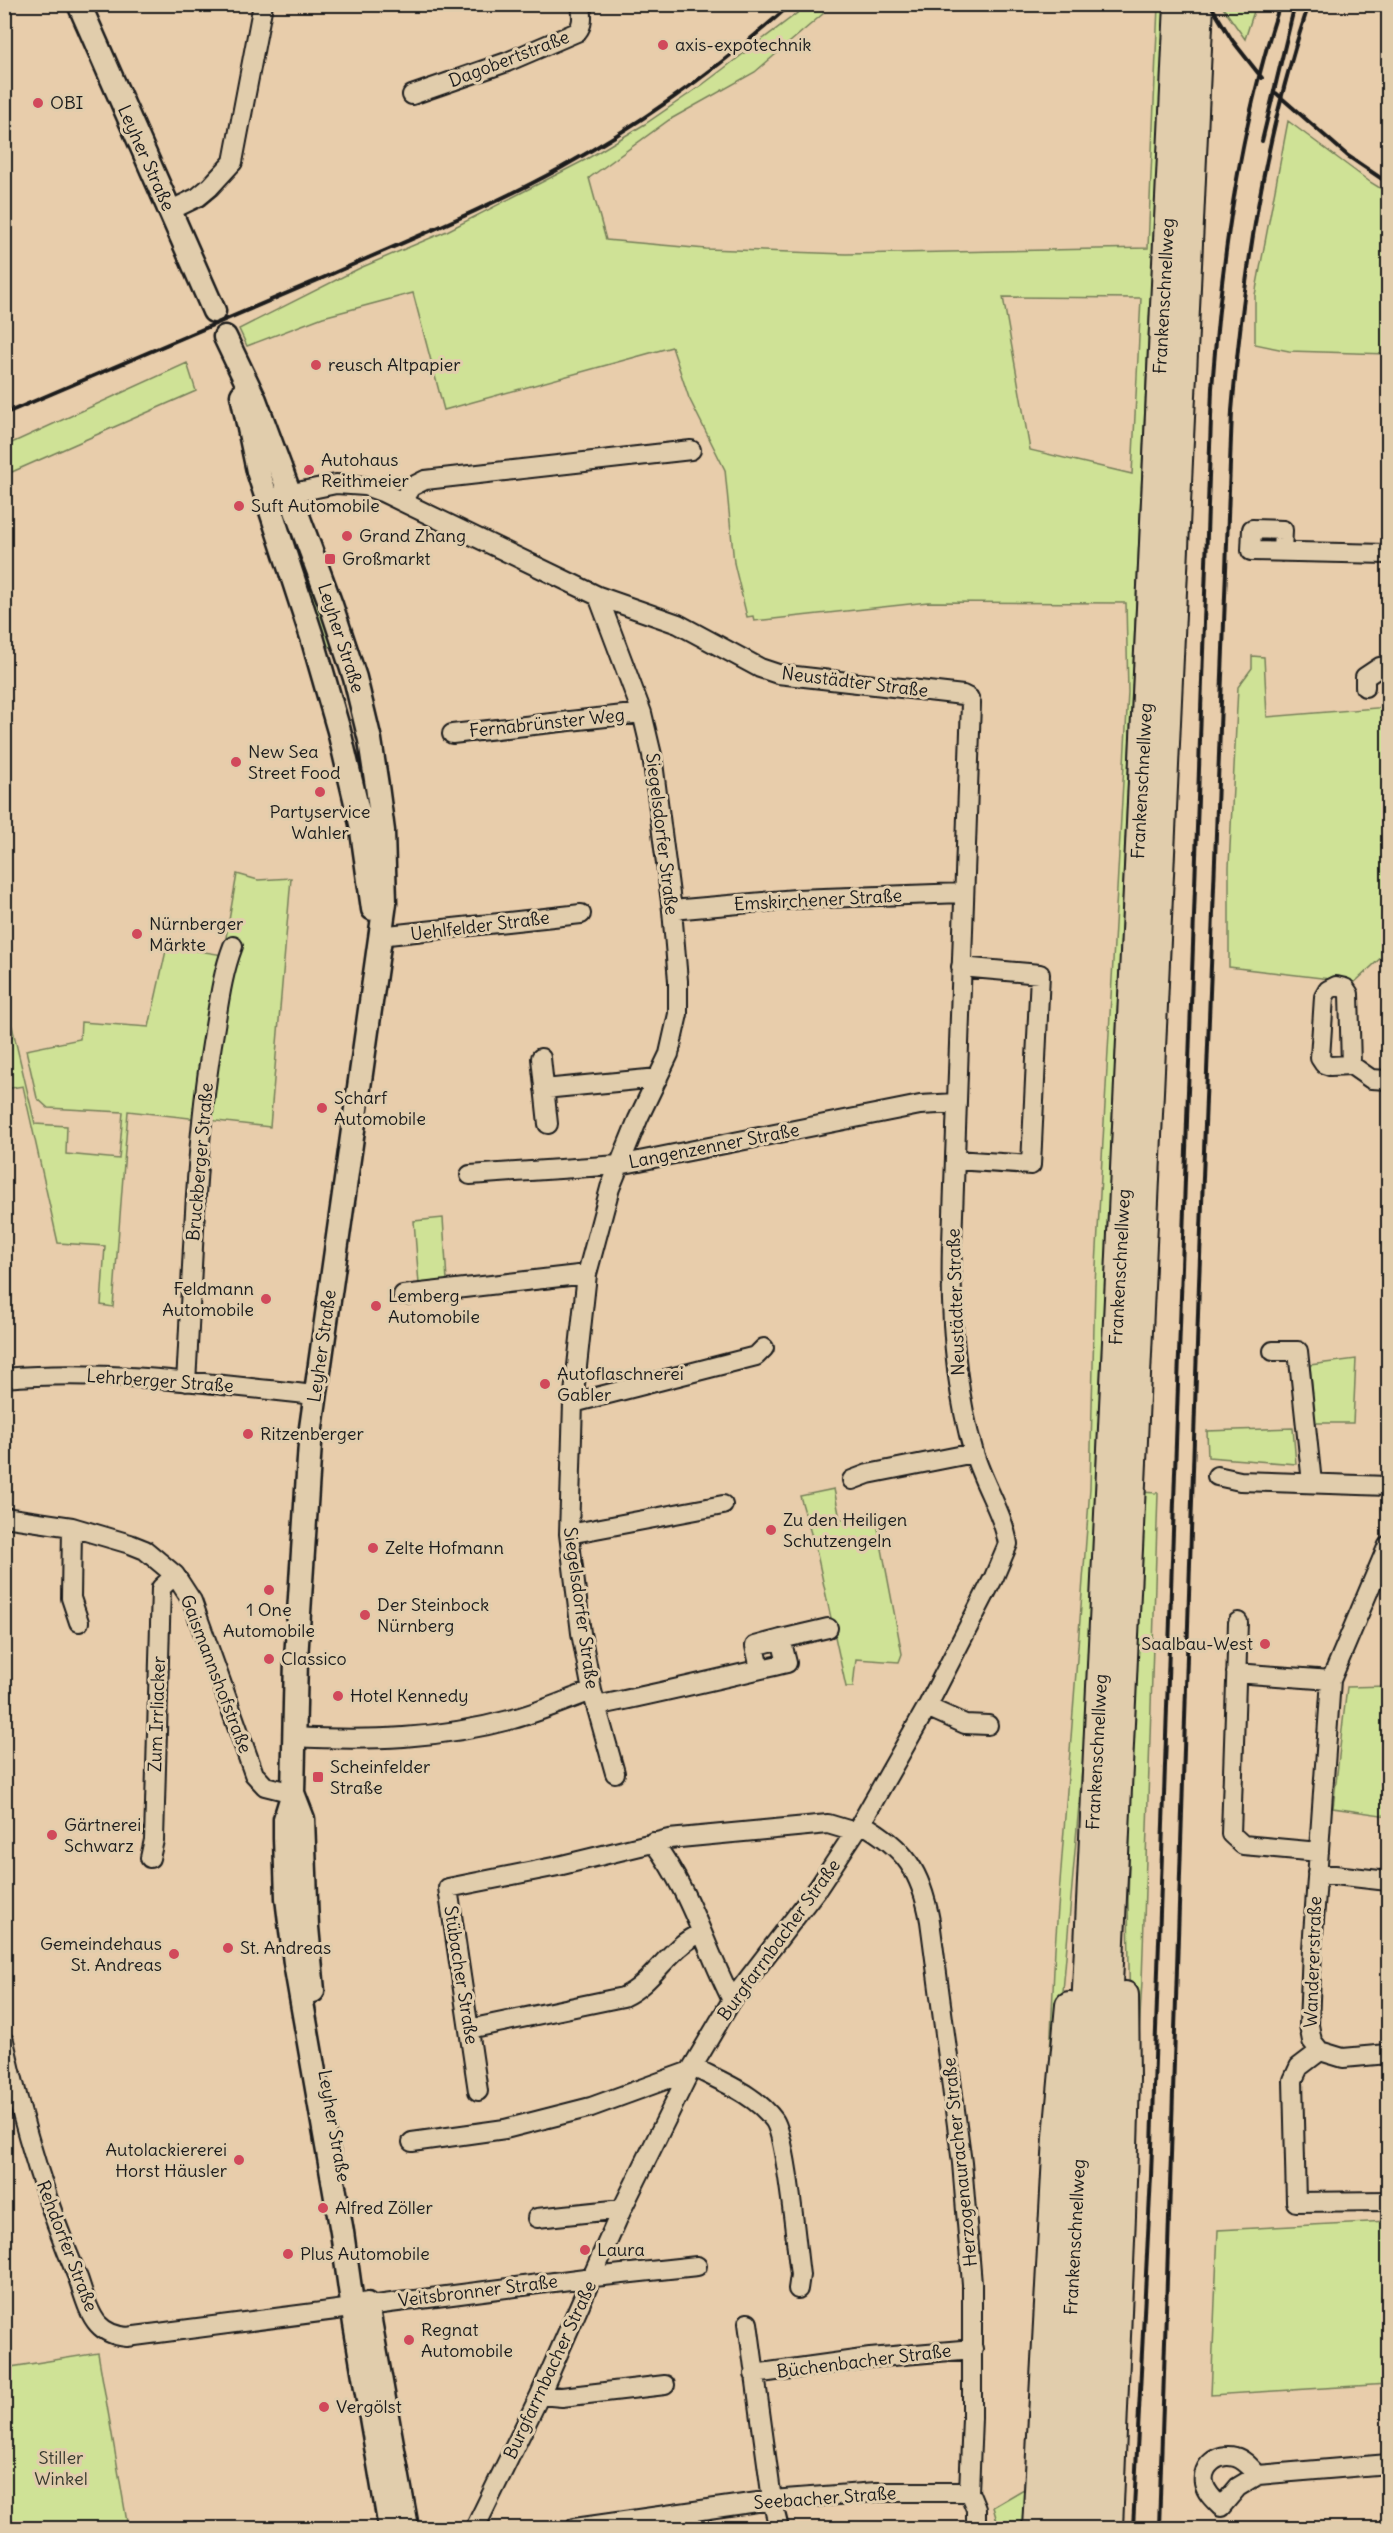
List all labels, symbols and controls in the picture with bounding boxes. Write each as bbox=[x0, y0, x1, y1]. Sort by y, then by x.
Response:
street label: Dagobertstraße bbox=[445, 25, 572, 92]
place label: axis-expotechnik bbox=[675, 33, 811, 56]
marker: axis-expotechnik bbox=[656, 38, 670, 52]
place label: OBI bbox=[50, 91, 84, 114]
marker: OBI bbox=[31, 96, 45, 110]
street label: Leyher Straße bbox=[113, 101, 180, 214]
street label: Frankenschnellweg bbox=[1148, 217, 1179, 375]
place label: reusch Altpapier bbox=[328, 353, 461, 376]
marker: reusch Altpapier bbox=[309, 358, 323, 372]
place label: Autohaus Reithmeier bbox=[321, 448, 409, 492]
marker: Autohaus Reithmeier bbox=[302, 463, 316, 477]
place label: Suft Automobile bbox=[251, 494, 380, 517]
marker: Suft Automobile bbox=[232, 499, 246, 513]
place label: Grand Zhang bbox=[359, 524, 466, 547]
marker: Grand Zhang bbox=[340, 529, 354, 543]
place label: Großmarkt bbox=[342, 547, 431, 570]
marker: Großmarkt bbox=[323, 552, 337, 566]
street label: Leyher Straße bbox=[313, 580, 370, 695]
street label: Neustädter Straße bbox=[780, 661, 930, 702]
street label: Frankenschnellweg bbox=[1126, 702, 1157, 860]
street label: Fernabrünster Weg bbox=[468, 703, 626, 742]
place label: New Sea Street Food bbox=[248, 740, 341, 784]
street label: Siegelsdorfer Straße bbox=[641, 752, 684, 916]
marker: New Sea Street Food bbox=[229, 755, 243, 769]
marker: Partyservice Wahler bbox=[313, 785, 327, 799]
place label: Partyservice Wahler bbox=[270, 800, 370, 844]
street label: Emskirchener Straße bbox=[733, 884, 903, 915]
street label: Uehlfelder Straße bbox=[409, 906, 551, 945]
place label: Nürnberger Märkte bbox=[149, 912, 244, 956]
marker: Nürnberger Märkte bbox=[130, 927, 144, 941]
street label: Bruckberger Straße bbox=[181, 1082, 218, 1242]
place label: Scharf Automobile bbox=[334, 1086, 426, 1130]
marker: Scharf Automobile bbox=[315, 1101, 329, 1115]
street label: Langenzenner Straße bbox=[627, 1118, 801, 1173]
street label: Frankenschnellweg bbox=[1104, 1188, 1135, 1346]
street label: Neustädter Straße bbox=[941, 1228, 970, 1376]
place label: Feldmann Automobile bbox=[162, 1277, 254, 1321]
place label: Lemberg Automobile bbox=[388, 1284, 480, 1328]
street label: Leyher Straße bbox=[302, 1288, 341, 1404]
marker: Feldmann Automobile bbox=[259, 1292, 273, 1306]
marker: Lemberg Automobile bbox=[369, 1299, 383, 1313]
place label: Autoflaschnerei Gabler bbox=[557, 1362, 684, 1406]
street label: Lehrberger Straße bbox=[86, 1364, 234, 1397]
marker: Autoflaschnerei Gabler bbox=[538, 1377, 552, 1391]
place label: Ritzenberger bbox=[260, 1422, 364, 1445]
marker: Ritzenberger bbox=[241, 1427, 255, 1441]
place label: Zu den Heiligen Schutzengeln bbox=[783, 1508, 907, 1552]
marker: Zu den Heiligen Schutzengeln bbox=[764, 1523, 778, 1537]
street label: Siegelsdorfer Straße bbox=[559, 1526, 604, 1690]
place label: Zelte Hofmann bbox=[385, 1536, 504, 1559]
marker: Zelte Hofmann bbox=[366, 1541, 380, 1555]
marker: 1 One Automobile bbox=[262, 1583, 276, 1597]
street label: Gaismannshofstraße bbox=[176, 1591, 257, 1756]
place label: Der Steinbock Nürnberg bbox=[377, 1593, 489, 1637]
place label: 1 One Automobile bbox=[223, 1598, 315, 1642]
marker: Der Steinbock Nürnberg bbox=[358, 1608, 372, 1622]
place label: Saalbau-West bbox=[1141, 1632, 1253, 1655]
marker: Saalbau-West bbox=[1258, 1637, 1272, 1651]
place label: Classico bbox=[281, 1647, 347, 1670]
marker: Classico bbox=[262, 1652, 276, 1666]
street label: Zum Irrliacker bbox=[143, 1655, 170, 1773]
street label: Frankenschnellweg bbox=[1081, 1673, 1112, 1831]
place label: Hotel Kennedy bbox=[350, 1684, 469, 1707]
marker: Hotel Kennedy bbox=[331, 1689, 345, 1703]
place label: Scheinfelder Straße bbox=[330, 1755, 431, 1799]
marker: Scheinfelder Straße bbox=[311, 1770, 325, 1784]
place label: Gärtnerei Schwarz bbox=[64, 1813, 141, 1857]
marker: Gärtnerei Schwarz bbox=[45, 1828, 59, 1842]
street label: Burgfarrnbacher Straße bbox=[712, 1854, 845, 2025]
street label: Wandererstraße bbox=[1299, 1896, 1326, 2028]
street label: Stübacher Straße bbox=[439, 1904, 484, 2046]
place label: Gemeindehaus St. Andreas bbox=[40, 1932, 162, 1976]
place label: St. Andreas bbox=[240, 1936, 331, 1959]
marker: St. Andreas bbox=[221, 1941, 235, 1955]
marker: Gemeindehaus St. Andreas bbox=[167, 1947, 181, 1961]
street label: Herzogenauracher Straße bbox=[937, 2056, 982, 2268]
street label: Leyher Straße bbox=[313, 2068, 356, 2184]
place label: Autolackiererei Horst Häusler bbox=[105, 2138, 228, 2182]
marker: Autolackiererei Horst Häusler bbox=[232, 2153, 246, 2167]
street label: Frankenschnellweg bbox=[1059, 2158, 1090, 2316]
street label: Rehdorfer Straße bbox=[32, 2177, 103, 2315]
place label: Alfred Zöller bbox=[335, 2196, 434, 2219]
marker: Alfred Zöller bbox=[316, 2201, 330, 2215]
place label: Laura bbox=[597, 2238, 645, 2261]
place label: Plus Automobile bbox=[300, 2242, 430, 2265]
marker: Laura bbox=[578, 2243, 592, 2257]
marker: Plus Automobile bbox=[281, 2247, 295, 2261]
street label: Veitsbronner Straße bbox=[397, 2269, 559, 2312]
street label: Burgfarrnbacher Straße bbox=[498, 2277, 601, 2463]
place label: Regnat Automobile bbox=[421, 2318, 513, 2362]
marker: Regnat Automobile bbox=[402, 2333, 416, 2347]
street label: Büchenbacher Straße bbox=[775, 2338, 952, 2383]
place label: Vergölst bbox=[336, 2395, 402, 2418]
marker: Vergölst bbox=[317, 2400, 331, 2414]
park label: Stiller Winkel bbox=[34, 2446, 88, 2490]
street label: Seebacher Straße bbox=[753, 2481, 897, 2514]

